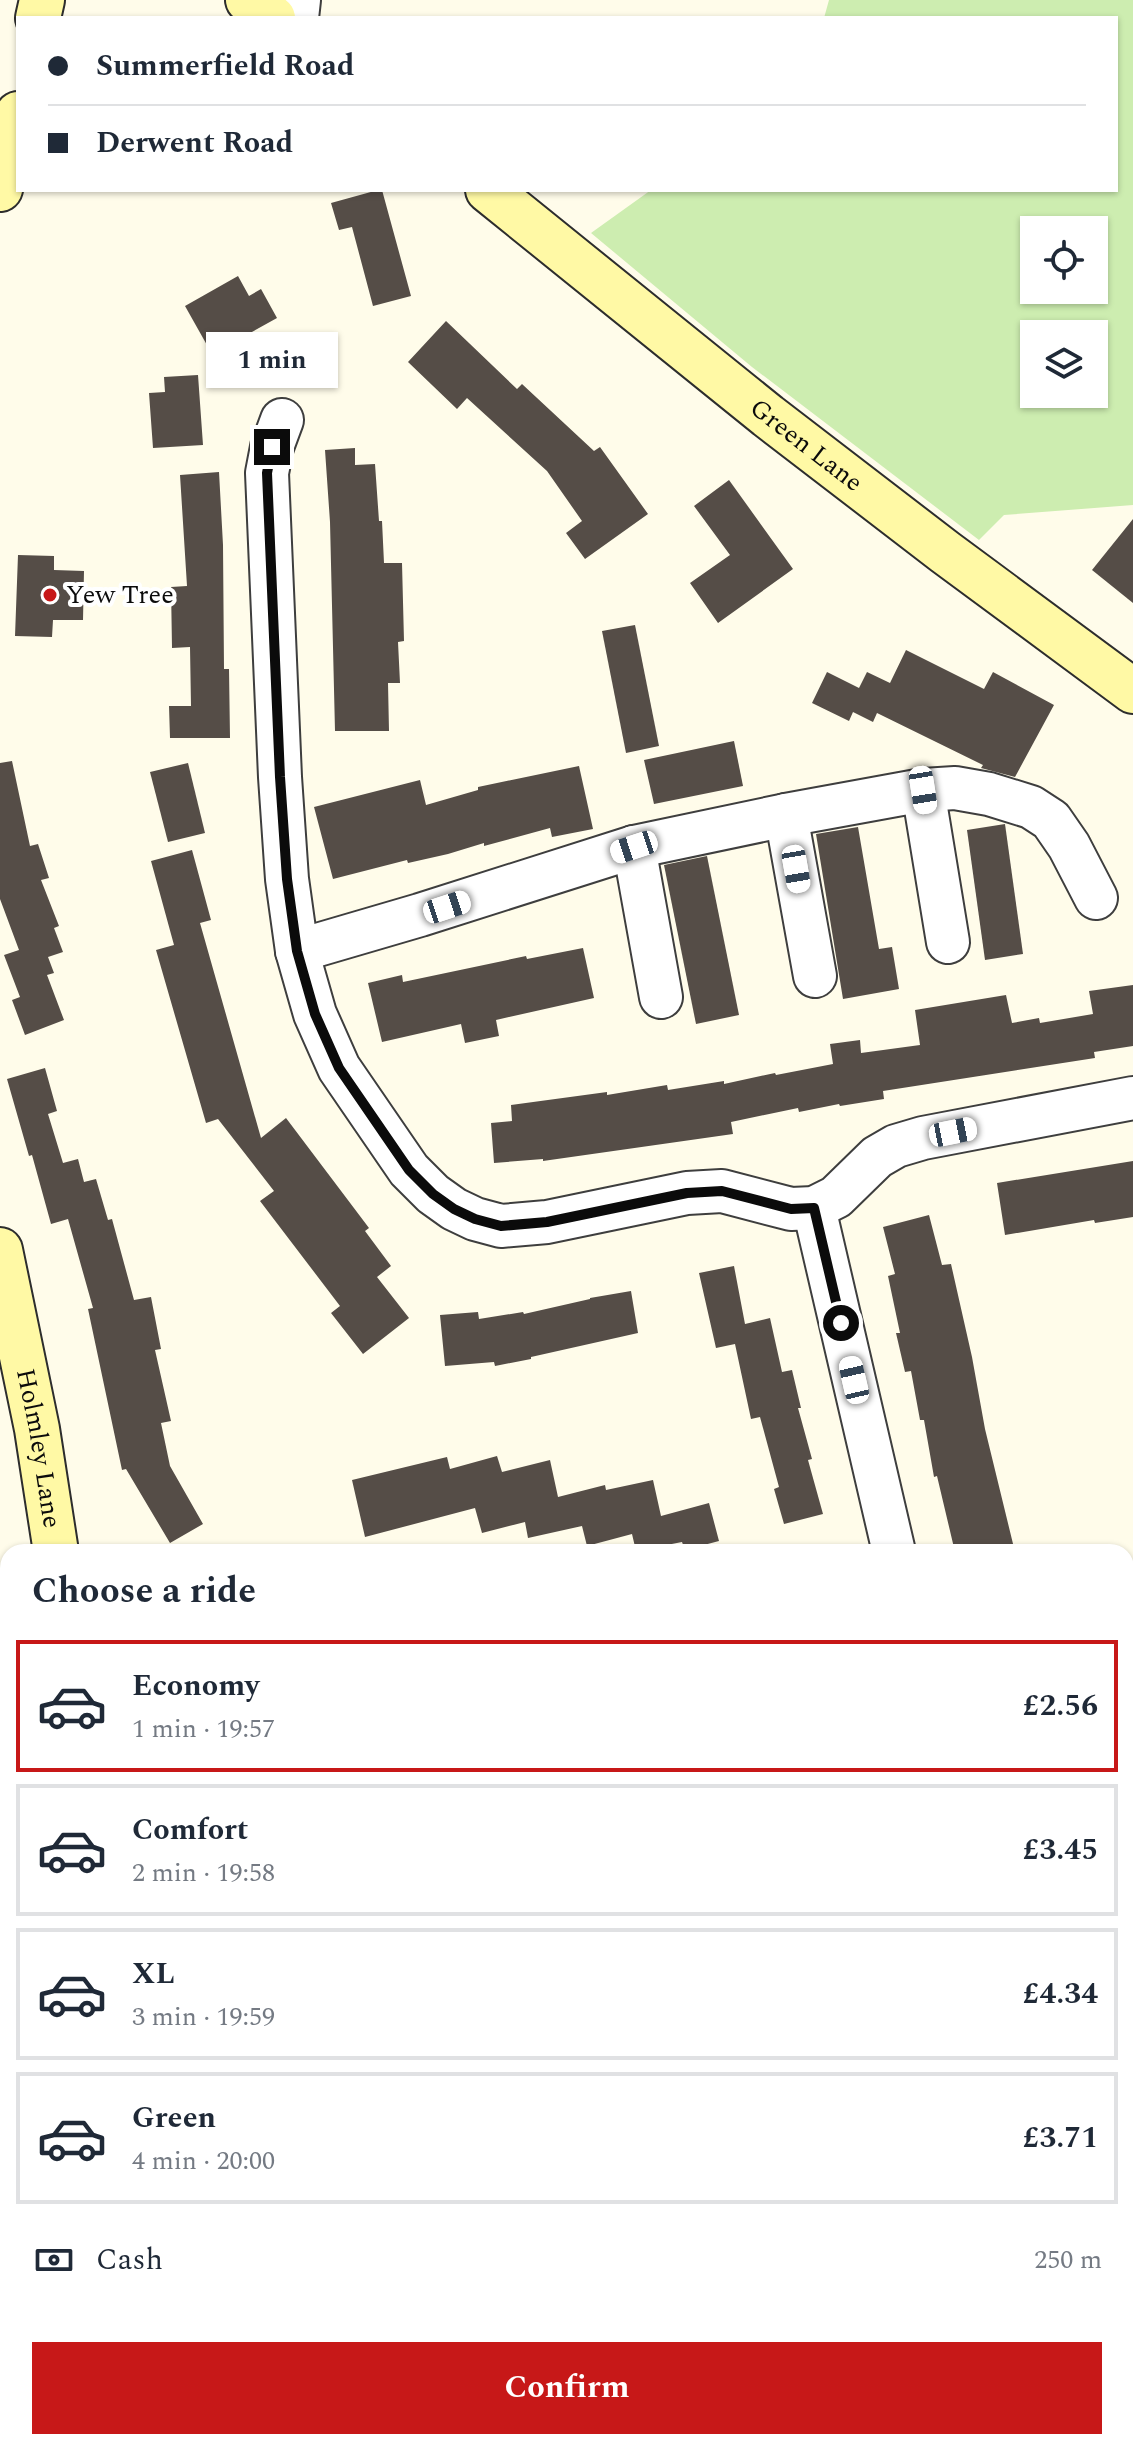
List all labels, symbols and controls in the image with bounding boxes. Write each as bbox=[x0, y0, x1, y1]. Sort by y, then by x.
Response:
text: Summerfield Road bbox=[96, 43, 354, 89]
text: Derwent Road bbox=[96, 120, 293, 166]
map controls bbox=[1020, 216, 1108, 408]
button: locate bbox=[1020, 216, 1108, 304]
button: layers bbox=[1020, 320, 1108, 408]
callout: 1 min bbox=[206, 331, 338, 387]
text: 1 min bbox=[237, 340, 307, 380]
street label: Green Lane bbox=[741, 389, 872, 502]
route end bbox=[254, 429, 290, 465]
place label: Yew Tree bbox=[66, 575, 174, 615]
marker: Yew Tree bbox=[41, 586, 59, 604]
car bbox=[907, 764, 939, 816]
car bbox=[607, 828, 661, 866]
car bbox=[780, 843, 812, 895]
car bbox=[420, 888, 474, 926]
car bbox=[927, 1116, 979, 1148]
route start bbox=[823, 1305, 859, 1341]
car bbox=[837, 1354, 871, 1406]
street label: Holmley Lane bbox=[5, 1365, 72, 1531]
text: Choose a ride bbox=[32, 1564, 256, 1619]
text: Economy bbox=[132, 1663, 259, 1709]
icon: car bbox=[36, 1670, 108, 1742]
text: £2.56 bbox=[1023, 1683, 1098, 1729]
text: 1 min · 19:57 bbox=[132, 1709, 275, 1749]
text: Comfort bbox=[132, 1807, 248, 1853]
icon: car bbox=[36, 1814, 108, 1886]
text: £3.45 bbox=[1023, 1827, 1098, 1873]
text: 2 min · 19:58 bbox=[132, 1853, 275, 1893]
text: XL bbox=[132, 1951, 175, 1997]
icon: car bbox=[36, 1958, 108, 2030]
text: £4.34 bbox=[1023, 1971, 1098, 2017]
text: 3 min · 19:59 bbox=[132, 1997, 275, 2037]
text: Green bbox=[132, 2095, 216, 2141]
icon: car bbox=[36, 2102, 108, 2174]
text: £3.71 bbox=[1023, 2115, 1098, 2161]
text: 4 min · 20:00 bbox=[132, 2141, 275, 2181]
text: Cash bbox=[96, 2237, 163, 2283]
icon: cash bbox=[32, 2238, 76, 2282]
text: 250 m bbox=[1034, 2240, 1102, 2280]
button: Confirm bbox=[32, 2342, 1102, 2434]

